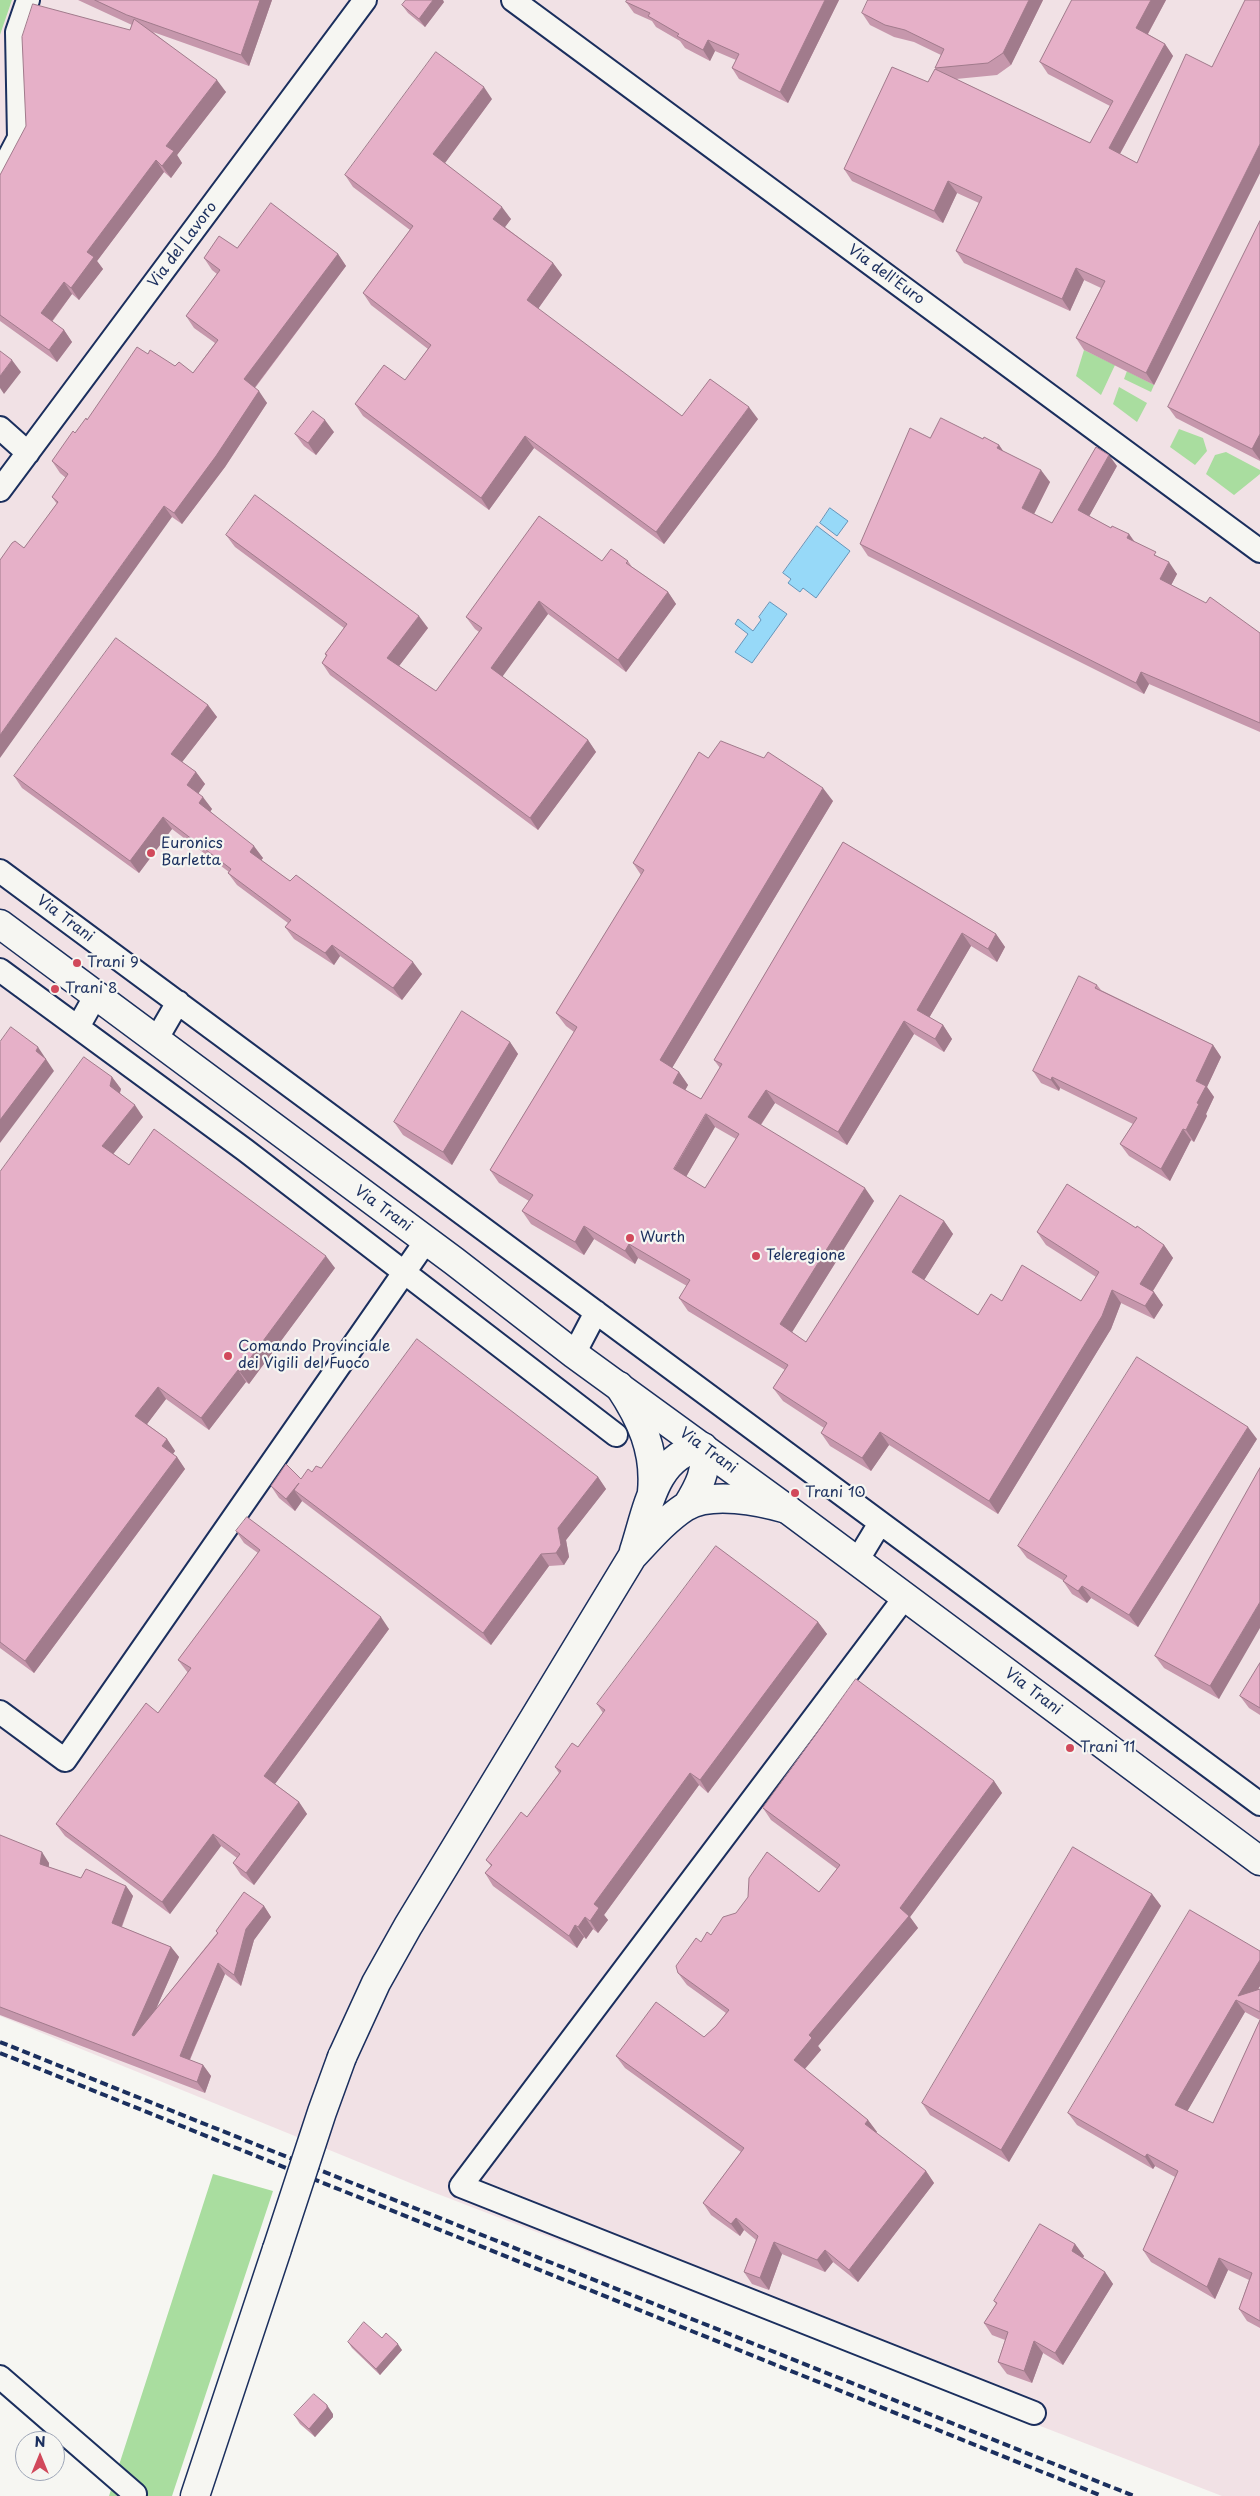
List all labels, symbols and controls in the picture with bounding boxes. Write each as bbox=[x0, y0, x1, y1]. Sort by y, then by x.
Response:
street label: Via del Lavoro bbox=[145, 199, 221, 291]
street label: Via dell'Euro bbox=[844, 241, 928, 309]
place label: Euronics Barletta bbox=[161, 835, 223, 870]
marker: Euronics Barletta bbox=[145, 847, 157, 859]
street label: Via Trani bbox=[33, 892, 97, 946]
place label: Trani 9 bbox=[87, 954, 139, 972]
marker: Trani 9 bbox=[71, 957, 83, 969]
place label: Trani 8 bbox=[65, 980, 117, 998]
marker: Trani 8 bbox=[49, 983, 61, 995]
street label: Via Trani bbox=[351, 1182, 415, 1236]
place label: Wurth bbox=[640, 1229, 685, 1247]
marker: Wurth bbox=[624, 1232, 636, 1244]
place label: Teleregione bbox=[766, 1247, 846, 1265]
marker: Teleregione bbox=[750, 1250, 762, 1262]
place label: Comando Provinciale dei Vigili del Fuoco bbox=[238, 1338, 390, 1373]
marker: Comando Provinciale dei Vigili del Fuoco bbox=[222, 1350, 234, 1362]
street label: Via Trani bbox=[676, 1424, 740, 1478]
place label: Trani 10 bbox=[805, 1484, 866, 1502]
marker: Trani 10 bbox=[789, 1487, 801, 1499]
street label: Via Trani bbox=[1001, 1665, 1065, 1719]
place label: Trani 11 bbox=[1080, 1739, 1135, 1757]
marker: Trani 11 bbox=[1064, 1742, 1076, 1754]
north arrow bbox=[15, 2431, 65, 2481]
text: N bbox=[34, 2431, 46, 2452]

